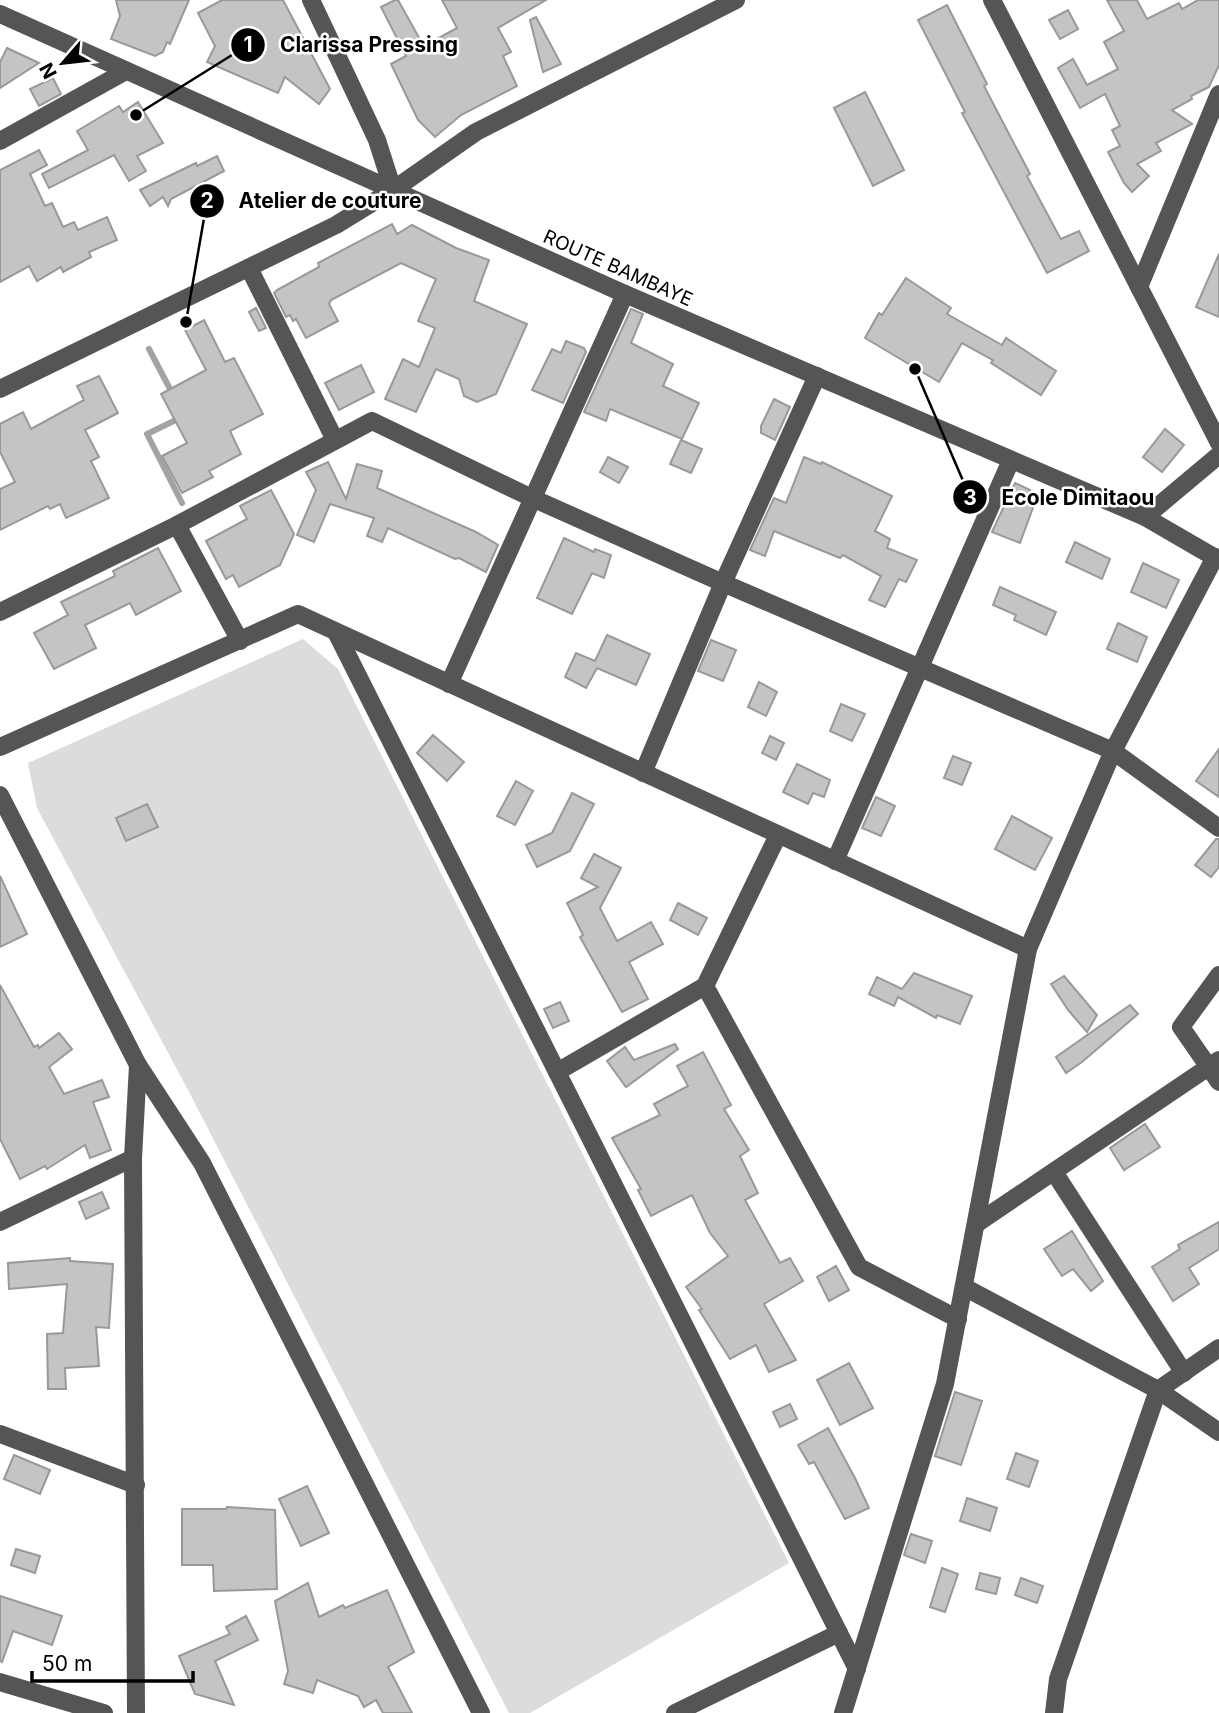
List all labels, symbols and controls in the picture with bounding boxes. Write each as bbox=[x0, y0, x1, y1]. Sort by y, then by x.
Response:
callout: Clarissa Pressing bbox=[231, 24, 472, 66]
north arrow bbox=[28, 28, 98, 98]
text: 1 bbox=[243, 32, 253, 57]
text: Clarissa Pressing bbox=[280, 32, 458, 57]
text: N bbox=[35, 59, 62, 83]
callout: Atelier de couture bbox=[190, 180, 435, 222]
text: 2 bbox=[200, 188, 214, 213]
text: Atelier de couture bbox=[239, 188, 421, 213]
street label: ROUTE BAMBAYE bbox=[540, 225, 696, 311]
callout: Ecole Dimitaou bbox=[952, 476, 1168, 518]
text: 3 bbox=[963, 485, 977, 510]
text: Ecole Dimitaou bbox=[1002, 485, 1154, 510]
scale bar bbox=[32, 1640, 192, 1684]
text: 50 m bbox=[42, 1651, 92, 1676]

